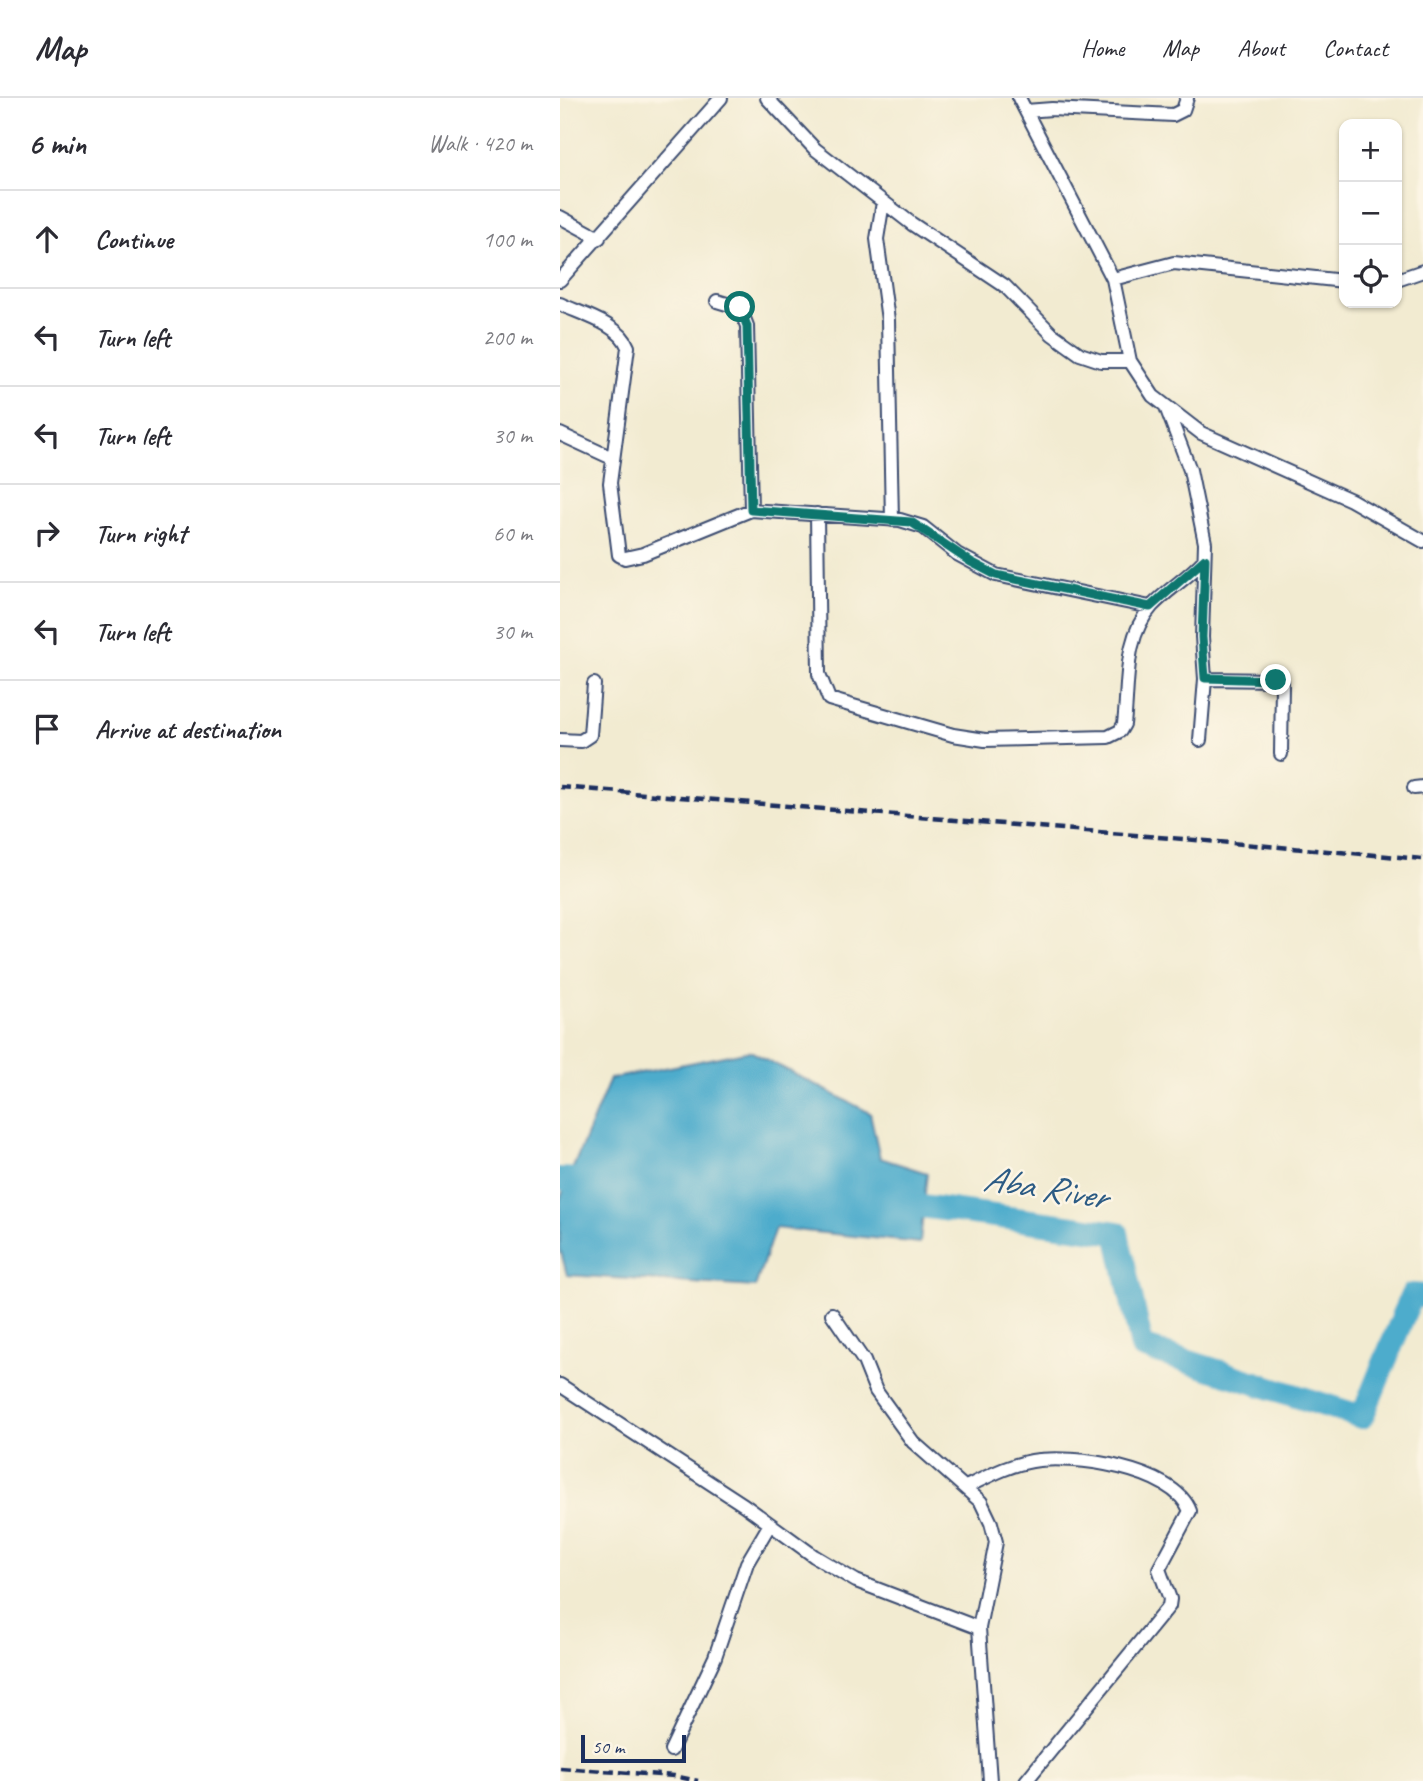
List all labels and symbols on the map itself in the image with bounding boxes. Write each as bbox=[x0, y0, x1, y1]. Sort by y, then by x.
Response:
route start bbox=[724, 291, 755, 322]
route end bbox=[1260, 664, 1291, 695]
water label: Aba River bbox=[980, 1154, 1115, 1221]
scale bar bbox=[581, 1732, 686, 1764]

